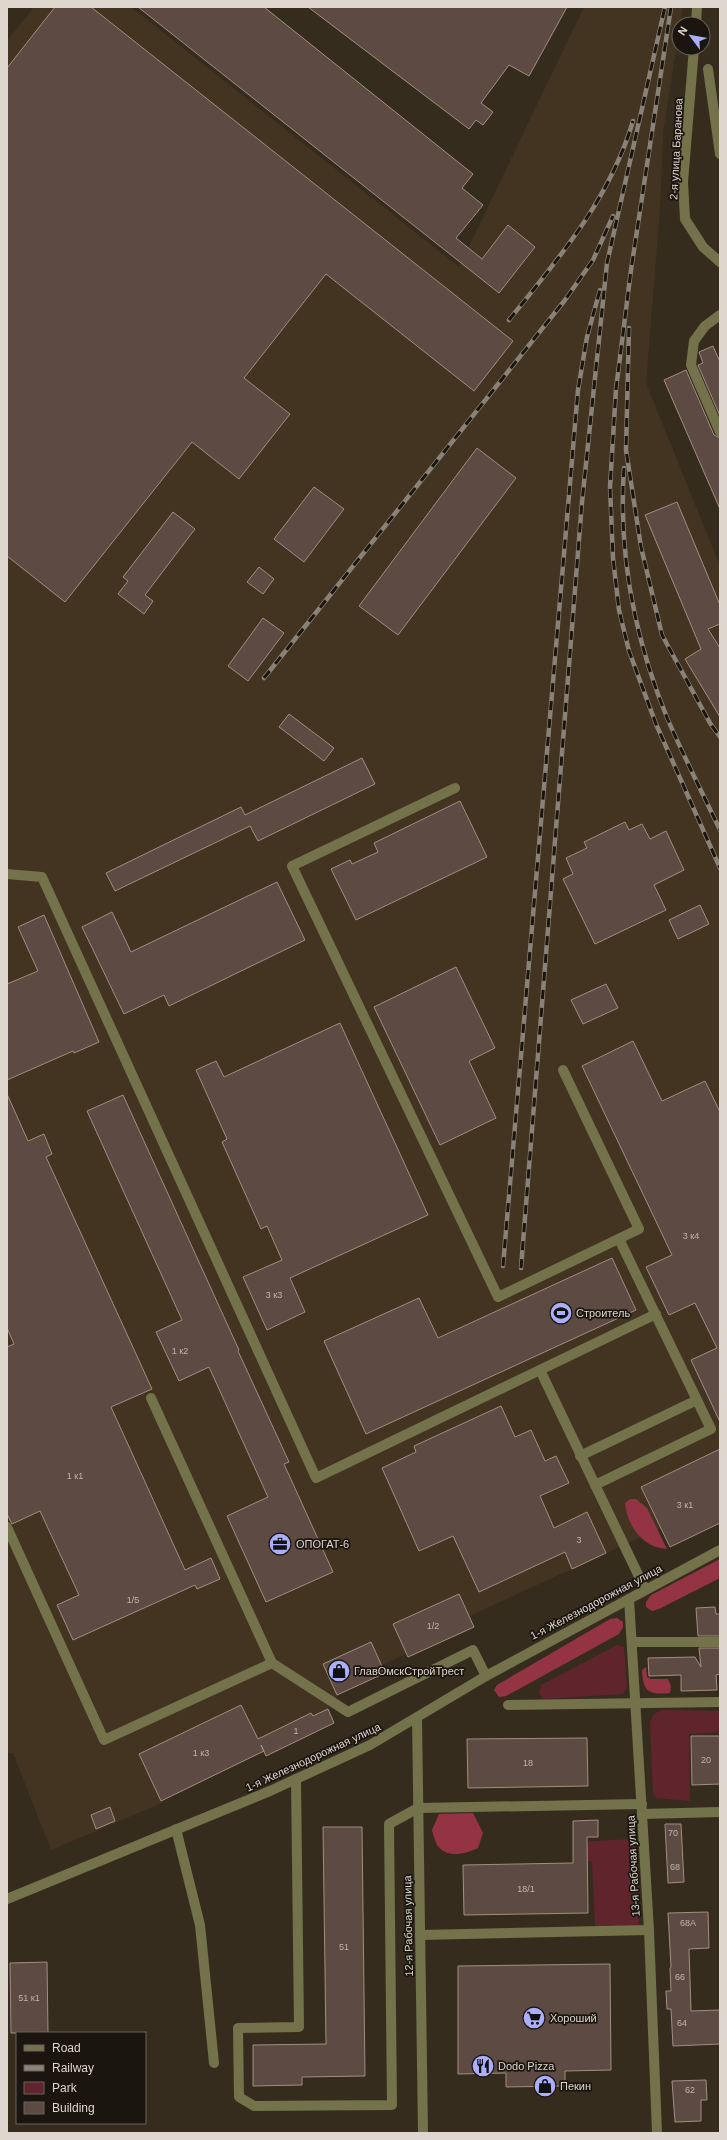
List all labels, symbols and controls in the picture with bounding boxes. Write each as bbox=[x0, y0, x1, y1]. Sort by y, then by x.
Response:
north arrow bbox=[671, 16, 711, 56]
text: N bbox=[675, 24, 690, 37]
street label: 2-я улица Баранова bbox=[667, 97, 685, 200]
house number: 3 к4 bbox=[683, 1231, 699, 1241]
house number: 3 к3 bbox=[266, 1290, 282, 1300]
sports icon: Строитель bbox=[548, 1300, 574, 1326]
place label: Строитель bbox=[576, 1307, 630, 1319]
house number: 1 к2 bbox=[172, 1346, 188, 1356]
house number: 1 к1 bbox=[67, 1471, 83, 1481]
house number: 3 к1 bbox=[677, 1500, 693, 1510]
office icon: ОПОГАТ-6 bbox=[267, 1531, 293, 1557]
house number: 3 bbox=[576, 1535, 582, 1545]
place label: ОПОГАТ-6 bbox=[296, 1538, 349, 1550]
street label: 1-я Железнодорожная улица bbox=[528, 1562, 665, 1642]
house number: 1/5 bbox=[127, 1595, 139, 1605]
house number: 1/2 bbox=[427, 1621, 439, 1631]
shop icon: ГлавОмскСтройТрест bbox=[326, 1658, 352, 1684]
place label: ГлавОмскСтройТрест bbox=[354, 1665, 464, 1677]
street label: 1-я Железнодорожная улица bbox=[244, 1720, 383, 1794]
house number: 1 bbox=[293, 1726, 299, 1736]
house number: 1 к3 bbox=[193, 1748, 209, 1758]
house number: 20 bbox=[701, 1755, 711, 1765]
house number: 18 bbox=[523, 1758, 533, 1768]
street label: 13-я Рабочая улица bbox=[624, 1814, 642, 1917]
house number: 70 bbox=[668, 1828, 678, 1838]
house number: 68 bbox=[670, 1862, 680, 1872]
street label: 12-я Рабочая улица bbox=[401, 1874, 415, 1977]
house number: 18/1 bbox=[517, 1884, 535, 1894]
house number: 68А bbox=[680, 1918, 696, 1928]
house number: 51 bbox=[339, 1942, 349, 1952]
house number: 66 bbox=[675, 1972, 685, 1982]
house number: 51 к1 bbox=[18, 1993, 40, 2003]
supermarket icon: Хороший bbox=[521, 2005, 547, 2031]
place label: Хороший bbox=[550, 2012, 597, 2024]
house number: 64 bbox=[677, 2018, 687, 2028]
legend bbox=[16, 2032, 146, 2124]
text: Road bbox=[52, 2041, 81, 2055]
restaurant icon: Dodo Pizza bbox=[470, 2053, 496, 2079]
place label: Dodo Pizza bbox=[498, 2060, 555, 2072]
text: Railway bbox=[52, 2061, 94, 2075]
shop icon: Пекин bbox=[532, 2073, 558, 2099]
place label: Пекин bbox=[560, 2080, 591, 2092]
text: Park bbox=[52, 2081, 78, 2095]
house number: 62 bbox=[685, 2085, 695, 2095]
text: Building bbox=[52, 2101, 95, 2115]

